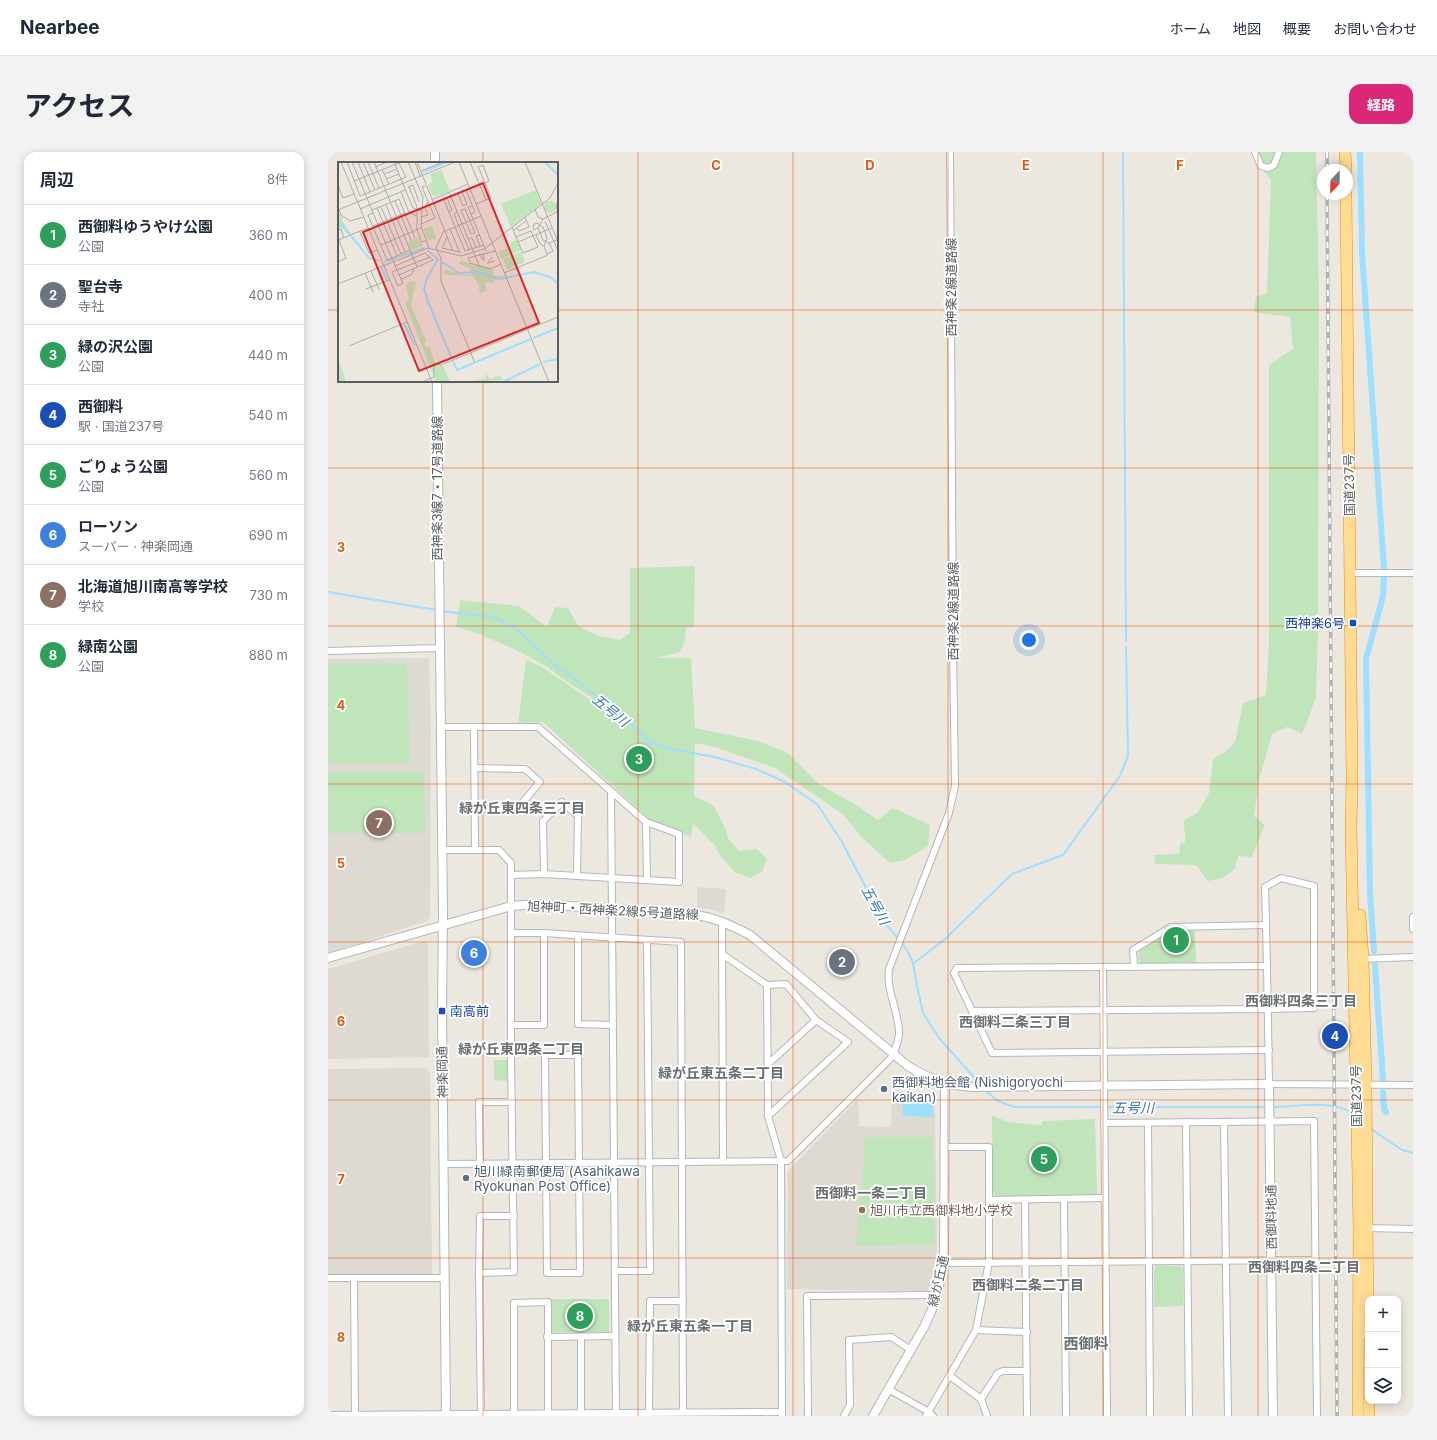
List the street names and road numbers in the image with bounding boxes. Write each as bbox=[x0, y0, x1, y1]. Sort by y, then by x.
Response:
street label: 西神楽2線道路線 bbox=[943, 238, 959, 336]
street label: 西神楽3線7・17号道路線 bbox=[429, 415, 445, 561]
street label: 国道237号 bbox=[1340, 454, 1358, 516]
street label: 西神楽2線道路線 bbox=[945, 562, 961, 660]
street label: 旭神町・西神楽2線5号道路線 bbox=[527, 898, 699, 922]
street label: 神楽岡通 bbox=[434, 1046, 450, 1098]
street label: 国道237号 bbox=[1347, 1065, 1365, 1127]
street label: 西御料地通 bbox=[1262, 1184, 1280, 1250]
street label: 緑が丘通 bbox=[924, 1254, 952, 1308]

